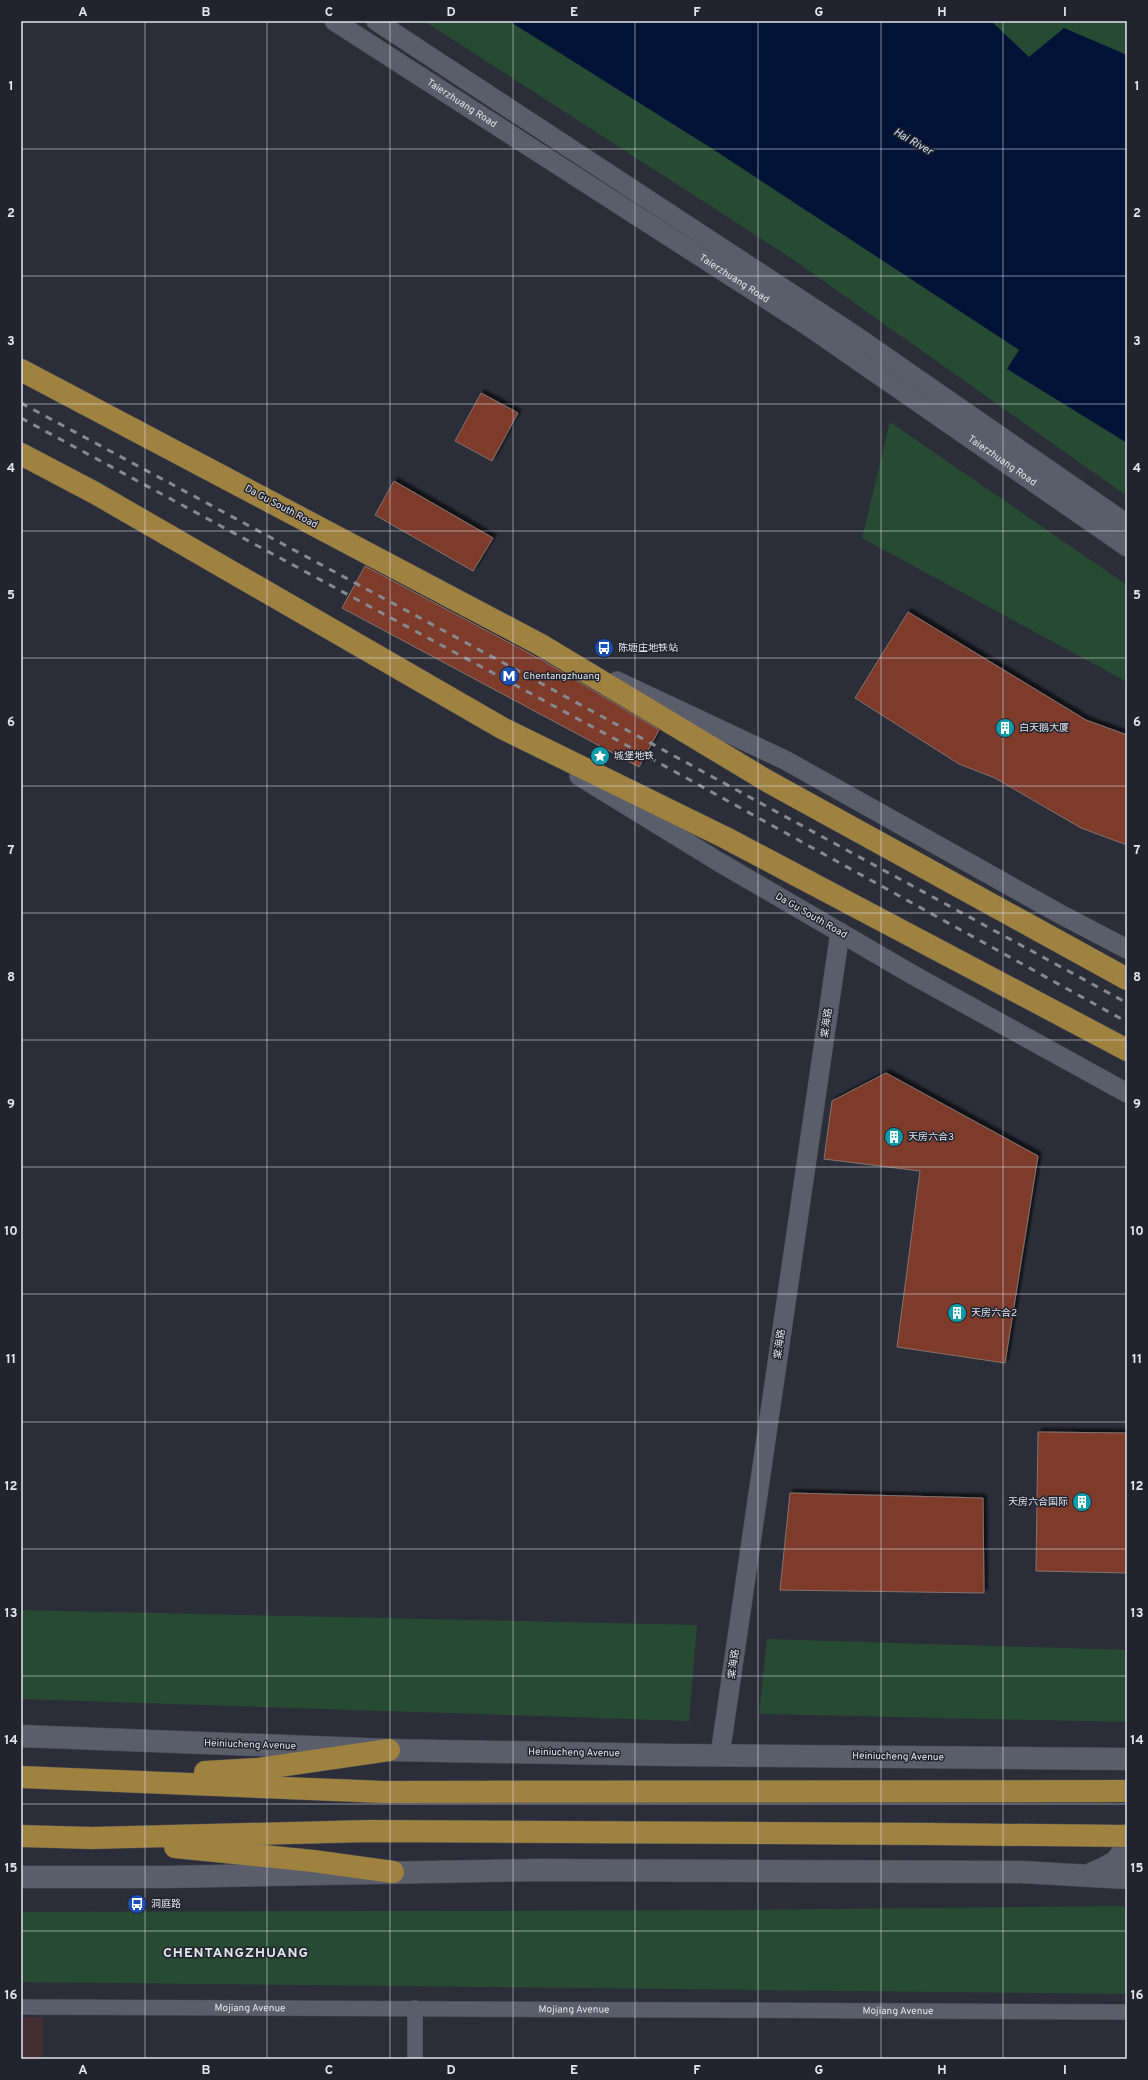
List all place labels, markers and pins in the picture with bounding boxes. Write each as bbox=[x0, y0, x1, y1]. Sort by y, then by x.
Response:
bus stop icon: 陈塘庄地铁站 bbox=[593, 637, 615, 659]
place label: 陈塘庄地铁站 bbox=[618, 642, 678, 655]
metro station icon: Chentangzhuang bbox=[498, 665, 520, 687]
place label: Chentangzhuang bbox=[523, 670, 600, 683]
building icon: 白天鹅大厦 bbox=[994, 717, 1016, 739]
place label: 白天鹅大厦 bbox=[1019, 722, 1069, 735]
place icon: 城堡地铁 bbox=[589, 745, 611, 767]
place label: 城堡地铁 bbox=[614, 750, 654, 763]
building icon: 天房六合3 bbox=[883, 1126, 905, 1148]
place label: 天房六合3 bbox=[908, 1131, 954, 1144]
building icon: 天房六合2 bbox=[946, 1302, 968, 1324]
place label: 天房六合2 bbox=[971, 1307, 1017, 1320]
building icon: 天房六合国际 bbox=[1071, 1491, 1093, 1513]
place label: 天房六合国际 bbox=[1008, 1496, 1068, 1509]
bus stop icon: 洞庭路 bbox=[126, 1893, 148, 1915]
place label: 洞庭路 bbox=[151, 1898, 181, 1911]

